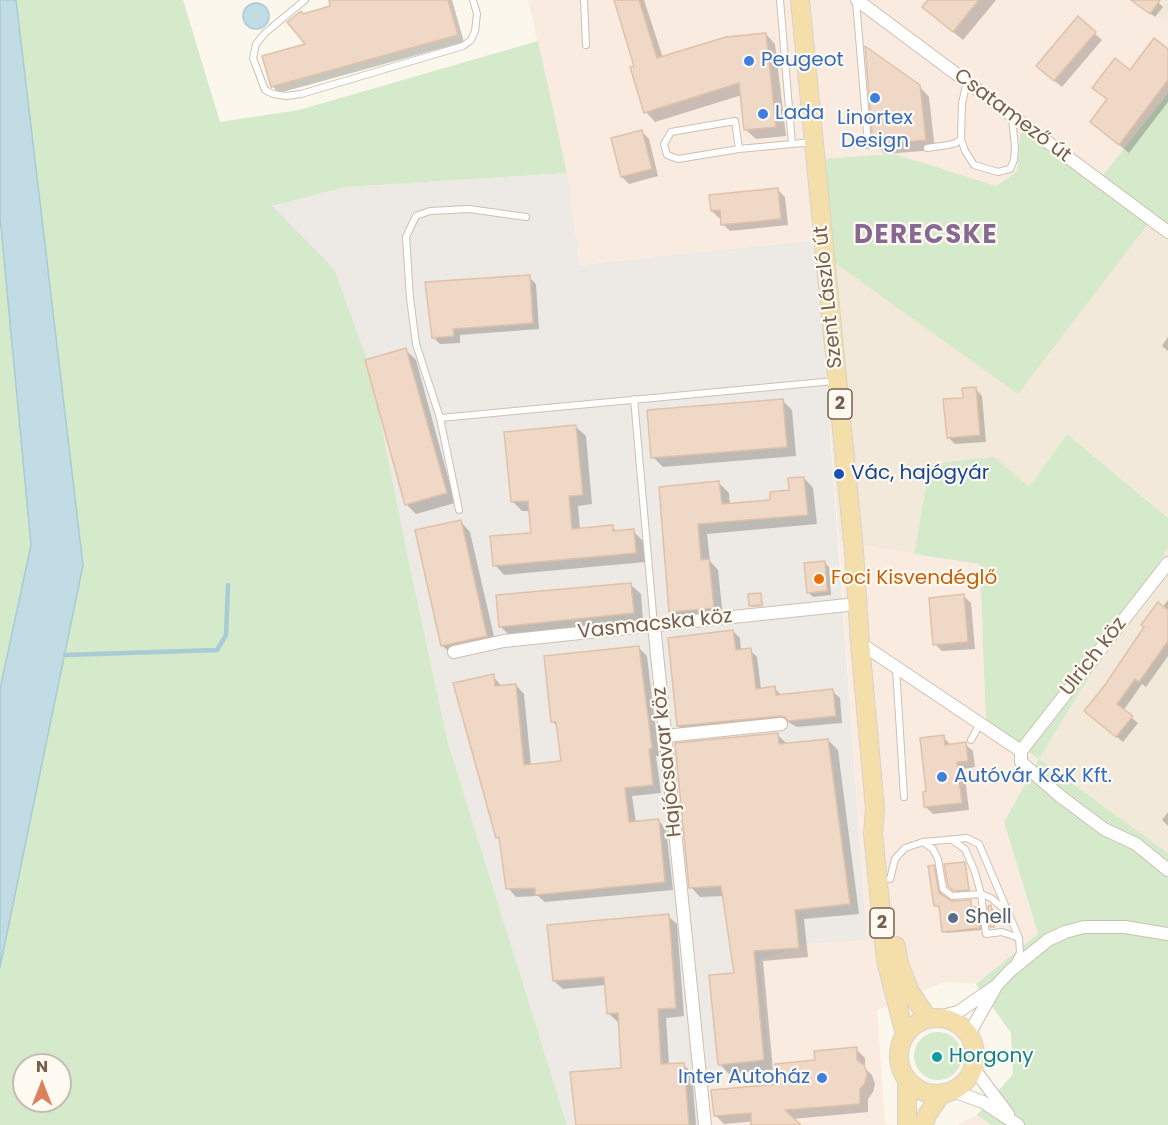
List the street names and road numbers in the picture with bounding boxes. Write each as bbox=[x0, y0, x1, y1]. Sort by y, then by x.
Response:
street label: Csatamező út bbox=[949, 64, 1075, 168]
street label: Szent László út bbox=[810, 224, 848, 370]
road number: 2 bbox=[828, 389, 852, 419]
street label: Vasmacska köz bbox=[576, 605, 734, 645]
street label: Ulrich köz bbox=[1056, 613, 1132, 701]
street label: Hajócsavar köz bbox=[648, 686, 688, 838]
road number: 2 bbox=[870, 908, 894, 938]

